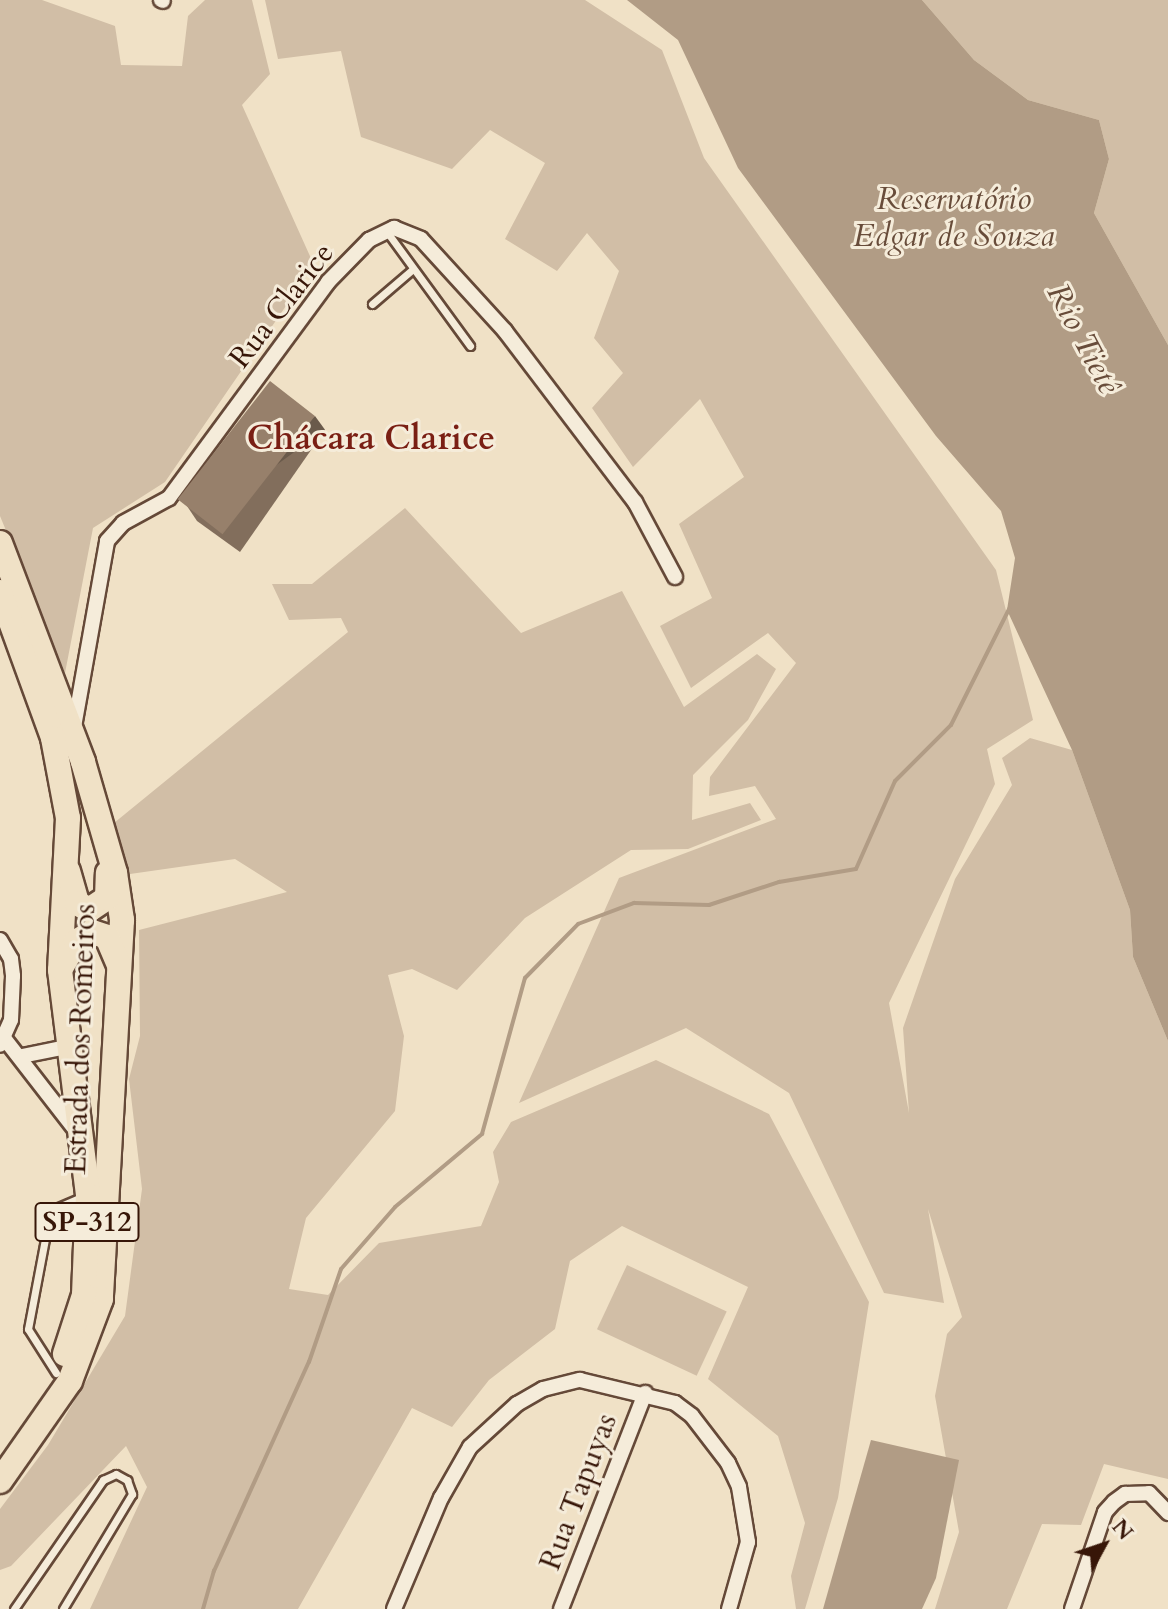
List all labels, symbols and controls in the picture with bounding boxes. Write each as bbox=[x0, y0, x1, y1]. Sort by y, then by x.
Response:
water label: Reservatório Edgar de Souza bbox=[853, 181, 1055, 256]
street label: Rua Clarice bbox=[222, 236, 342, 376]
water label: Rio Tietê bbox=[1038, 277, 1128, 401]
district label: Chácara Clarice bbox=[247, 419, 495, 459]
street label: Estrada dos Romeiros bbox=[58, 903, 104, 1175]
road number: SP-312 bbox=[33, 1198, 141, 1246]
street label: Rua Tapuyas bbox=[533, 1409, 625, 1575]
north arrow bbox=[1064, 1505, 1144, 1585]
text: N bbox=[1105, 1513, 1140, 1547]

